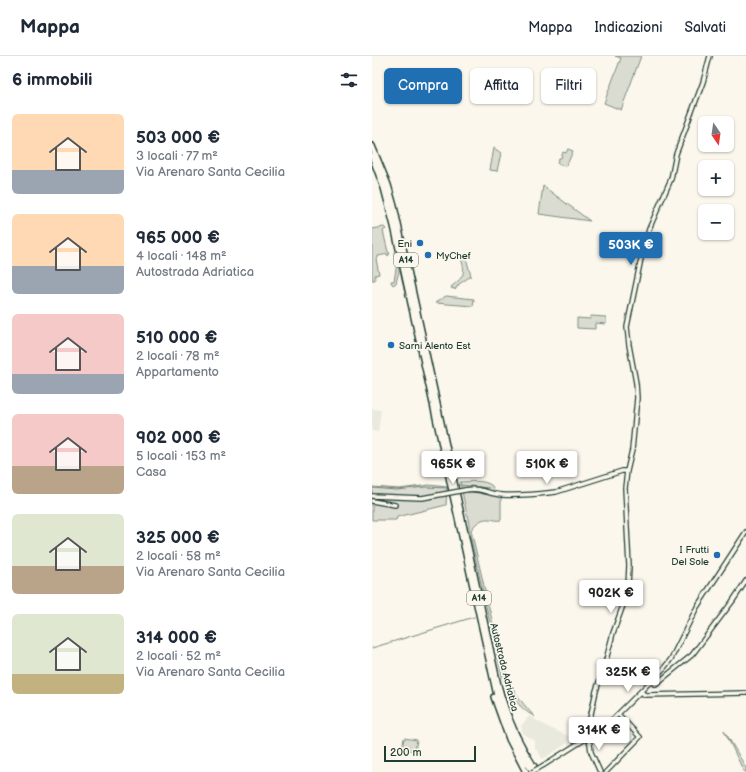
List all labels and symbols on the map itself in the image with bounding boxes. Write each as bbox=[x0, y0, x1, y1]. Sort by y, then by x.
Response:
north arrow bbox=[698, 116, 734, 152]
pin: 503K € bbox=[598, 232, 664, 266]
place label: Eni bbox=[397, 238, 412, 250]
marker: Eni bbox=[415, 238, 425, 248]
marker: MyChef bbox=[423, 250, 433, 260]
place label: MyChef bbox=[436, 250, 471, 262]
road number: A14 bbox=[394, 253, 418, 267]
marker: Sarni Alento Est bbox=[386, 340, 396, 350]
place label: Sarni Alento Est bbox=[399, 340, 471, 352]
pin: 965K € bbox=[420, 451, 486, 485]
pin: 510K € bbox=[514, 451, 580, 485]
place label: I Frutti Del Sole bbox=[671, 544, 709, 568]
marker: I Frutti Del Sole bbox=[712, 550, 722, 560]
pin: 902K € bbox=[578, 580, 644, 614]
road number: A14 bbox=[467, 591, 491, 605]
street label: Autostrada Adriatica bbox=[487, 622, 521, 713]
pin: 325K € bbox=[595, 659, 661, 693]
pin: 314K € bbox=[566, 717, 632, 751]
scale bar bbox=[384, 744, 476, 763]

